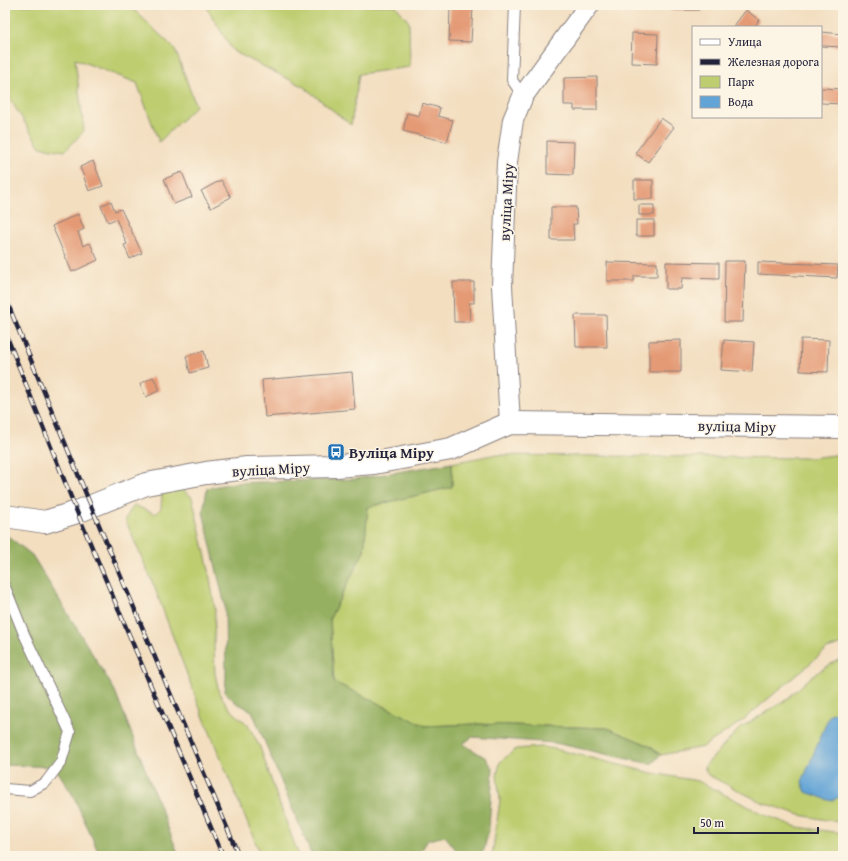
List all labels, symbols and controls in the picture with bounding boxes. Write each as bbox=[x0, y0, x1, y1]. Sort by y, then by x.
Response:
legend bbox=[692, 26, 822, 118]
text: Улица bbox=[728, 33, 762, 50]
text: Железная дорога bbox=[727, 53, 819, 70]
text: Парк bbox=[728, 73, 755, 90]
text: Вода bbox=[728, 93, 753, 110]
street label: вуліца Міру bbox=[493, 162, 519, 242]
street label: вуліца Міру bbox=[698, 415, 777, 437]
bus stop icon: Вуліца Міру bbox=[326, 442, 346, 462]
place label: Вуліца Міру bbox=[349, 442, 434, 463]
street label: вуліца Міру bbox=[231, 456, 311, 482]
scale bar bbox=[694, 809, 818, 835]
text: 50 m bbox=[700, 814, 724, 831]

